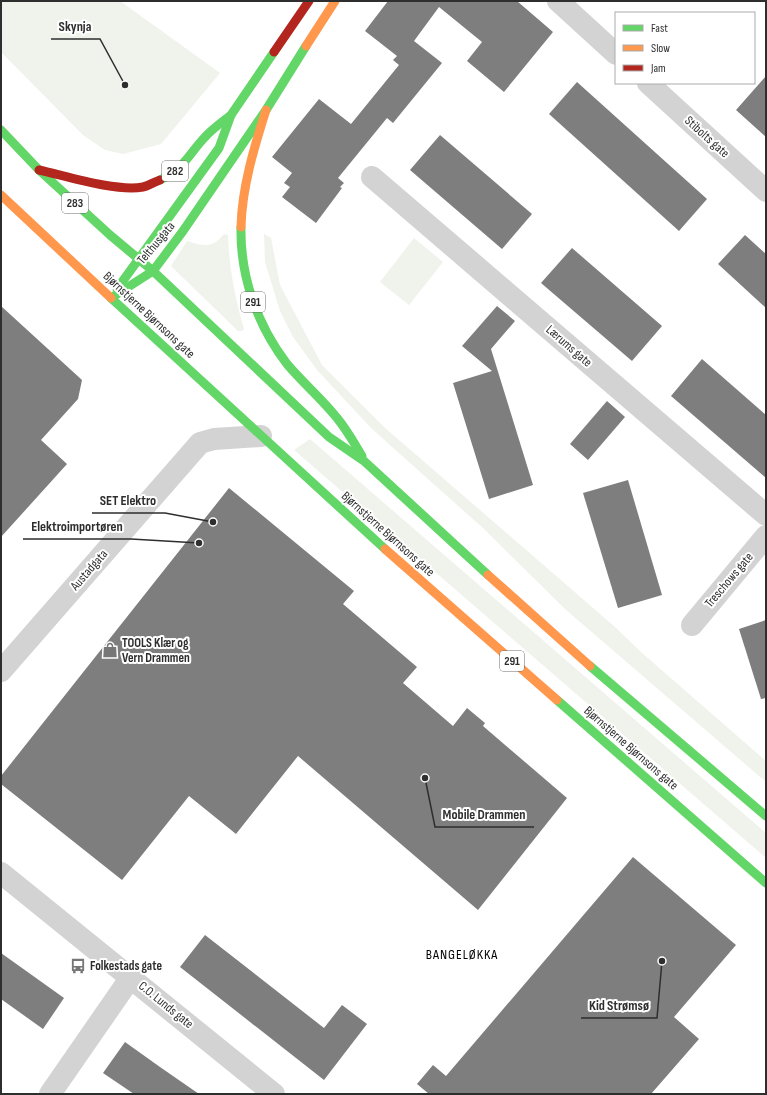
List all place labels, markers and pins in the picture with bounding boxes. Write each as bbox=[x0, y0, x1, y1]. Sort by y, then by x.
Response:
callout: Skynja bbox=[51, 13, 100, 39]
callout: SET Elektro bbox=[92, 487, 165, 513]
callout: Elektroimportøren bbox=[23, 513, 131, 539]
place label: TOOLS Klær og Vern Drammen bbox=[122, 635, 190, 666]
shop icon: TOOLS Klær og Vern Drammen bbox=[101, 641, 119, 659]
callout: Mobile Drammen bbox=[435, 801, 534, 827]
bus stop icon: Folkestads gate bbox=[69, 957, 87, 975]
place label: Folkestads gate bbox=[90, 958, 162, 974]
callout: Kid Strømsø bbox=[581, 992, 657, 1018]

